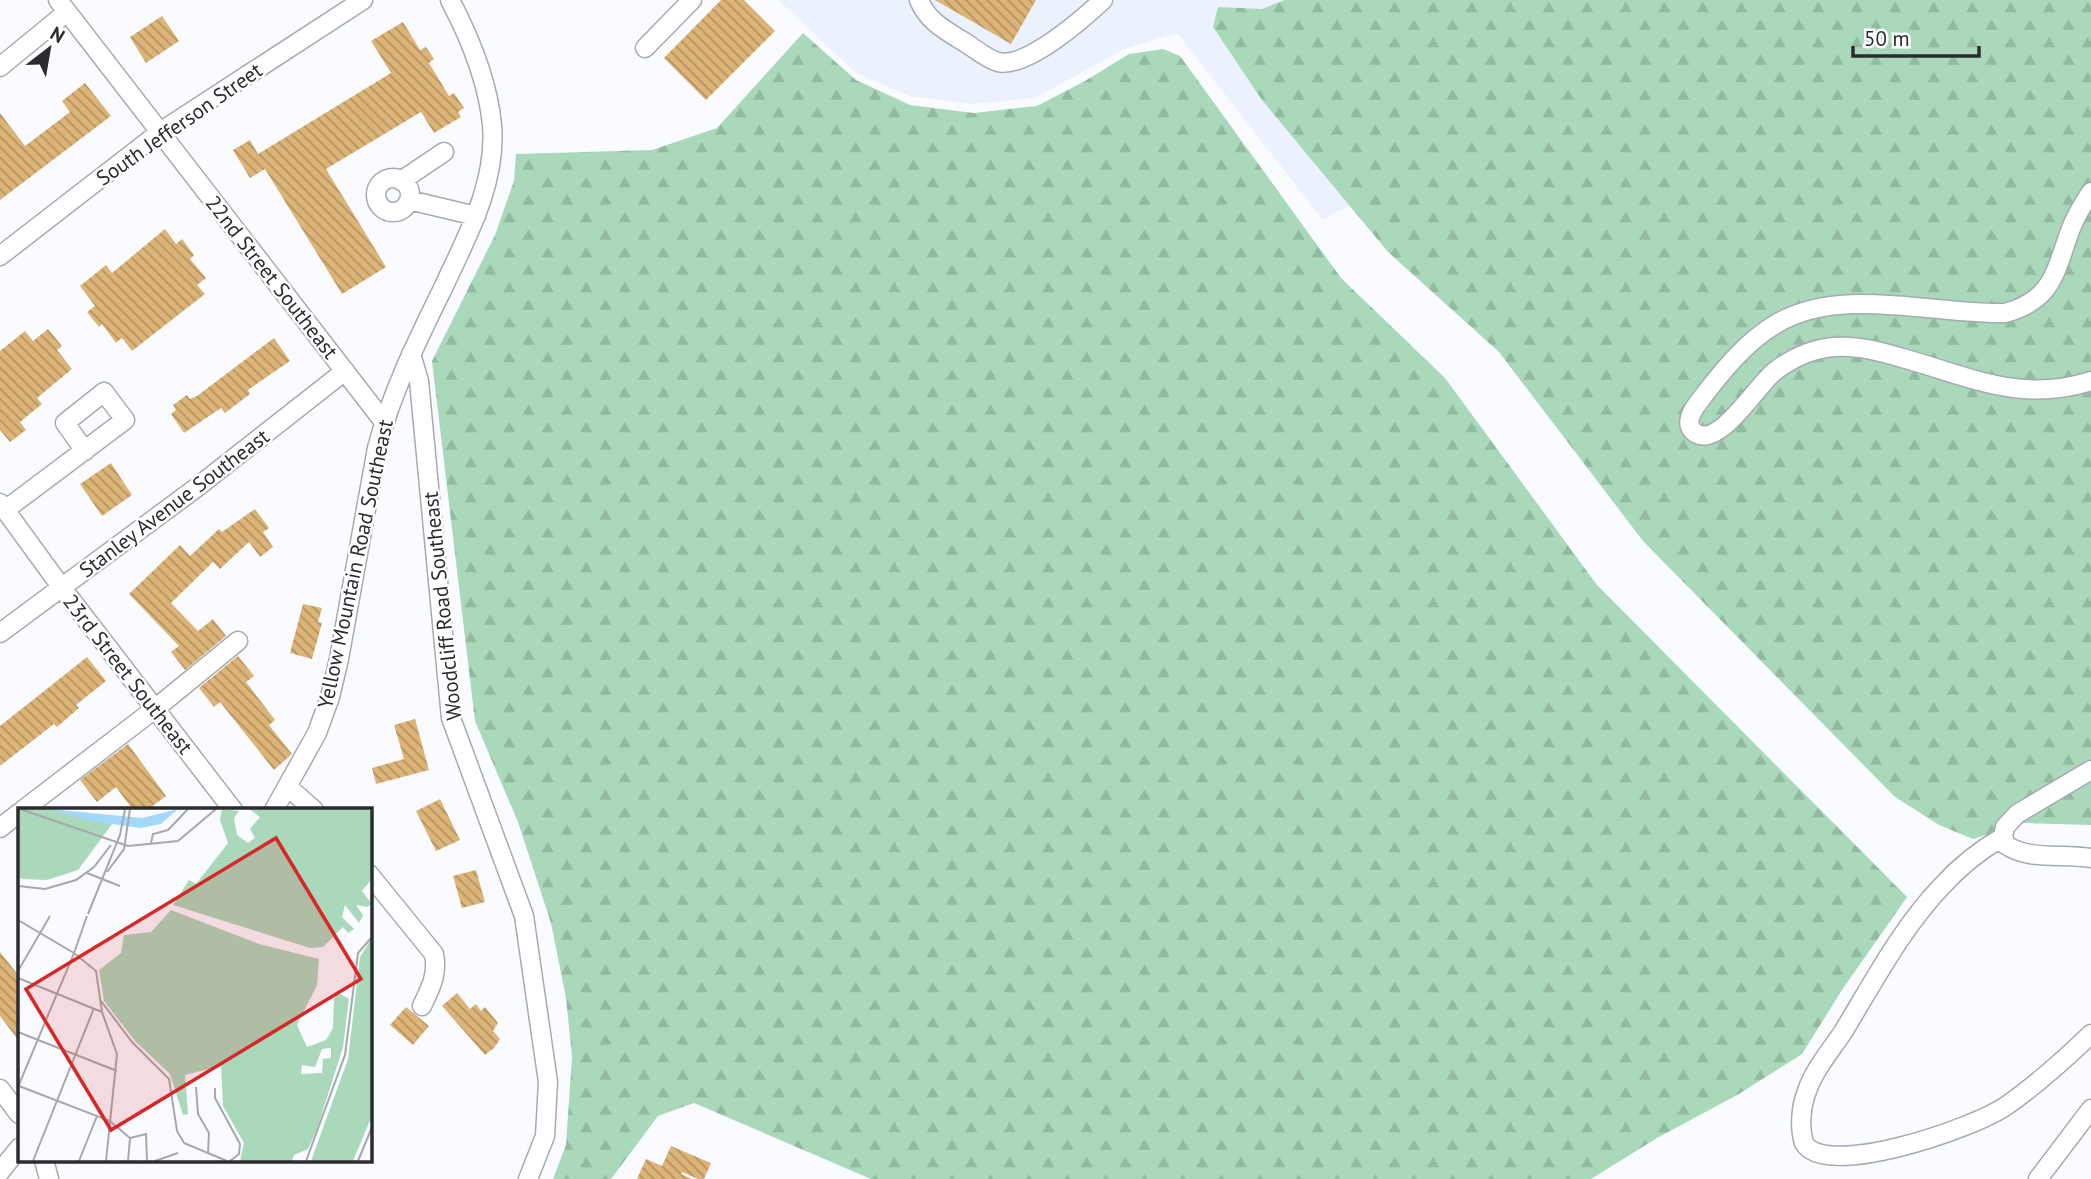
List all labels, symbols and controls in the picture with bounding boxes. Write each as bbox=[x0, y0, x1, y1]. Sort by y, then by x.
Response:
north arrow bbox=[14, 14, 84, 84]
scale bar bbox=[1853, 14, 1979, 58]
text: N bbox=[46, 21, 69, 48]
text: 50 m bbox=[1864, 25, 1910, 52]
street label: South Jefferson Street bbox=[91, 57, 267, 191]
street label: 22nd Street Southeast bbox=[200, 190, 344, 364]
street label: Yellow Mountain Road Southeast bbox=[311, 417, 399, 711]
street label: Stanley Avenue Southeast bbox=[74, 423, 274, 583]
street label: Woodcliff Road Southeast bbox=[417, 490, 467, 722]
street label: 23rd Street Southeast bbox=[57, 589, 199, 759]
inset map bbox=[18, 808, 371, 1162]

